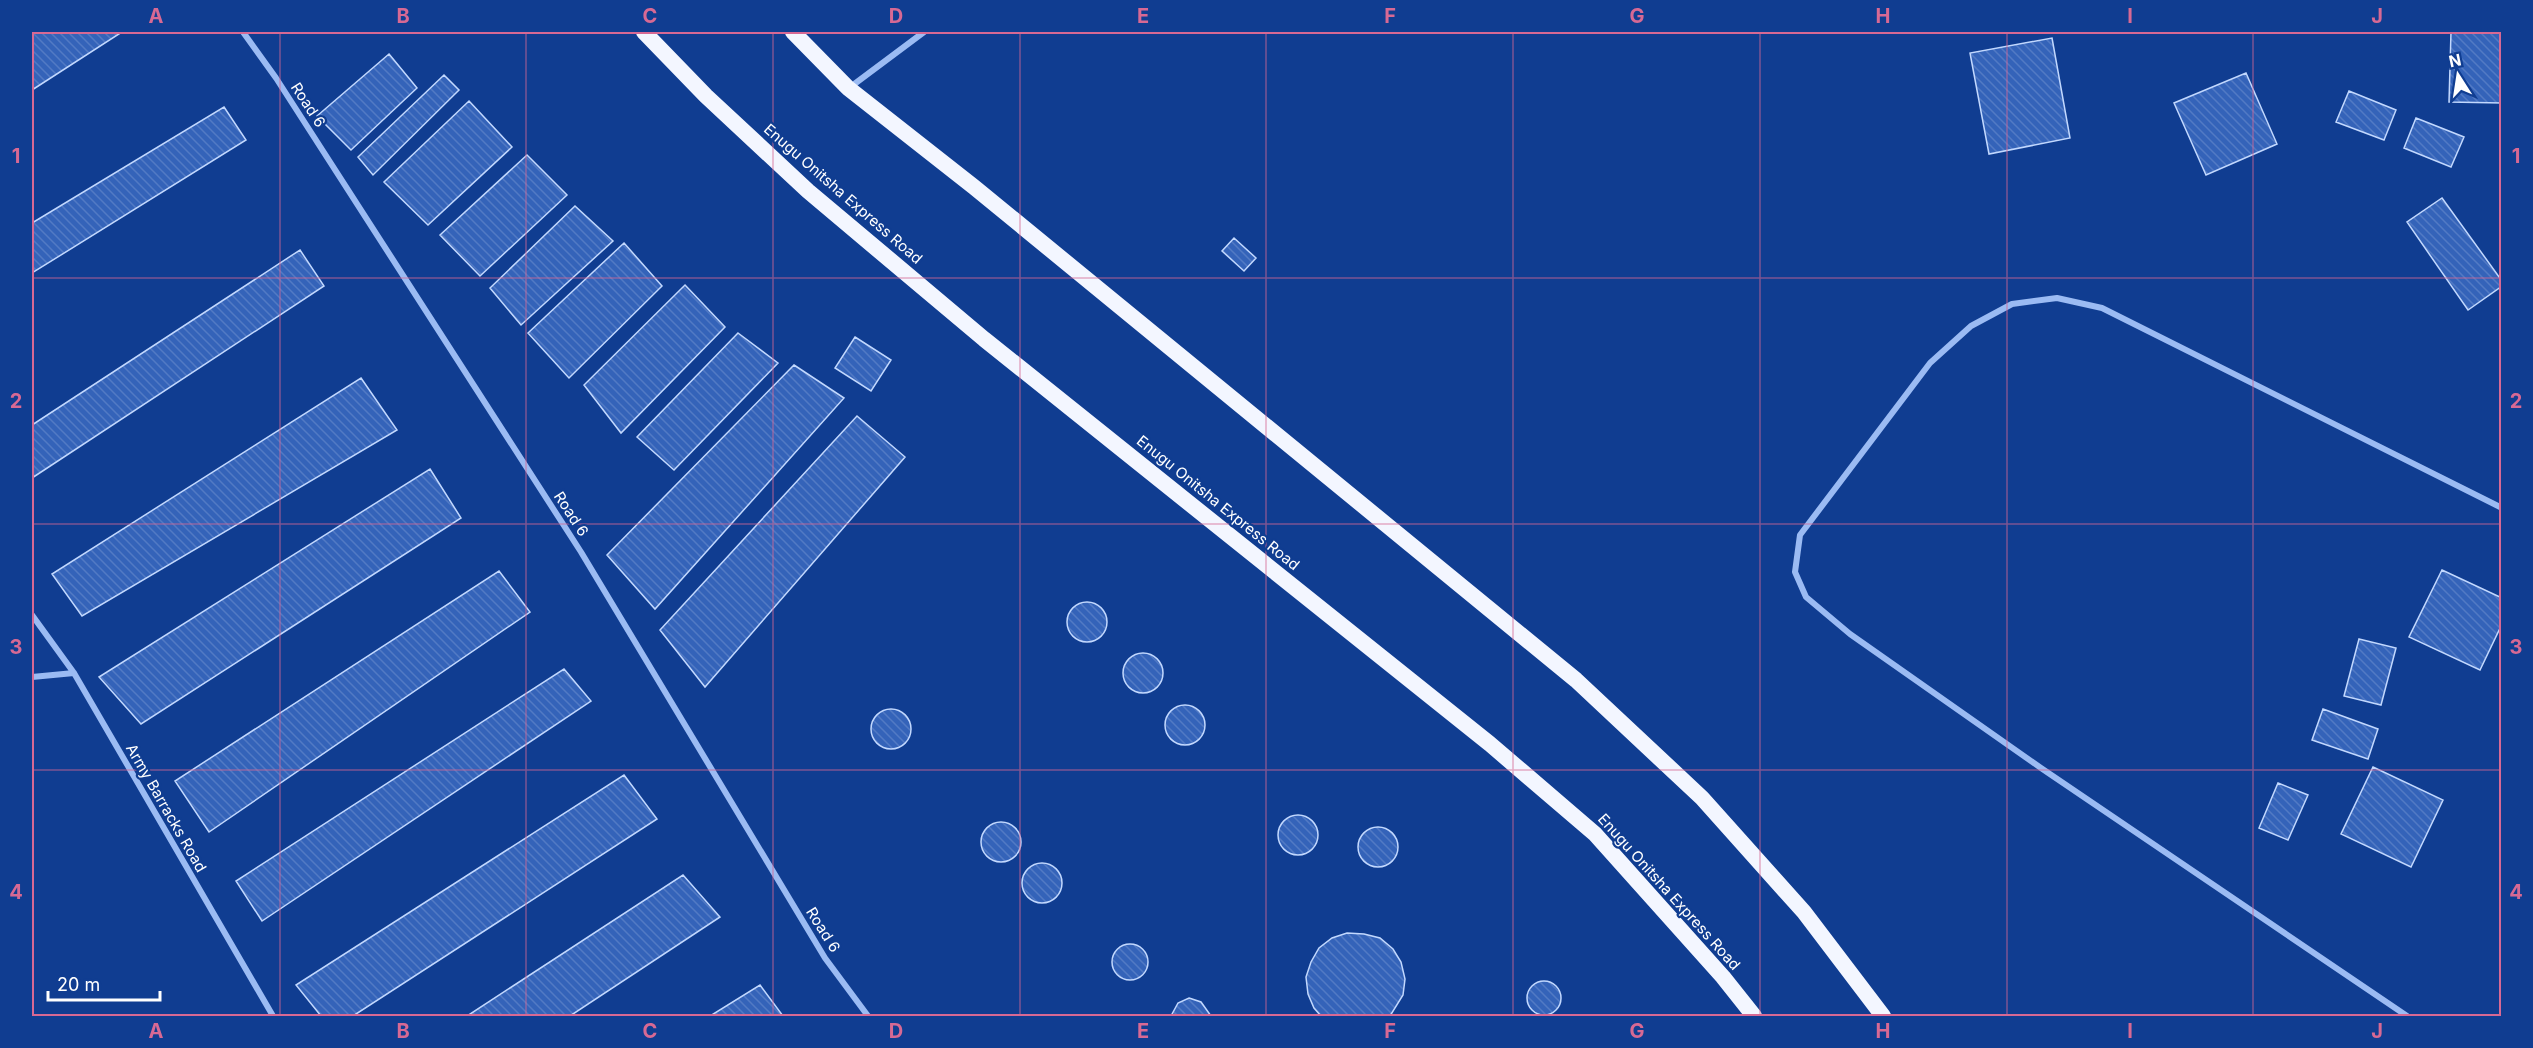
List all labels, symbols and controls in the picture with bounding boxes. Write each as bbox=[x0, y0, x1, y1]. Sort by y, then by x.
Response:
text: A bbox=[149, 4, 164, 28]
text: B bbox=[396, 4, 410, 28]
text: C bbox=[643, 4, 657, 28]
text: D bbox=[889, 4, 903, 28]
text: E bbox=[1137, 4, 1149, 28]
text: F bbox=[1384, 4, 1396, 28]
text: G bbox=[1629, 4, 1645, 28]
text: H bbox=[1876, 4, 1890, 28]
text: I bbox=[2127, 4, 2133, 28]
text: J bbox=[2371, 4, 2383, 28]
north arrow bbox=[2428, 45, 2488, 105]
text: N bbox=[2447, 49, 2463, 71]
street label: Road 6 bbox=[287, 79, 330, 131]
street label: Enugu Onitsha Express Road bbox=[760, 120, 927, 268]
text: 1 bbox=[12, 144, 20, 168]
text: 1 bbox=[2512, 144, 2520, 168]
text: 2 bbox=[10, 389, 22, 413]
text: 2 bbox=[2510, 389, 2522, 413]
street label: Enugu Onitsha Express Road bbox=[1133, 431, 1304, 574]
street label: Road 6 bbox=[550, 488, 593, 540]
text: 3 bbox=[10, 635, 22, 659]
text: 3 bbox=[2510, 635, 2522, 659]
street label: Army Barracks Road bbox=[122, 740, 211, 875]
street label: Enugu Onitsha Express Road bbox=[1594, 810, 1745, 974]
text: 4 bbox=[9, 880, 23, 904]
text: 4 bbox=[2509, 880, 2523, 904]
street label: Road 6 bbox=[802, 904, 845, 956]
scale bar bbox=[48, 964, 160, 1002]
text: 20 m bbox=[57, 974, 100, 995]
text: A bbox=[149, 1019, 164, 1043]
text: B bbox=[396, 1019, 410, 1043]
text: C bbox=[643, 1019, 657, 1043]
text: D bbox=[889, 1019, 903, 1043]
text: E bbox=[1137, 1019, 1149, 1043]
text: F bbox=[1384, 1019, 1396, 1043]
text: G bbox=[1629, 1019, 1645, 1043]
text: H bbox=[1876, 1019, 1890, 1043]
text: I bbox=[2127, 1019, 2133, 1043]
text: J bbox=[2371, 1019, 2383, 1043]

